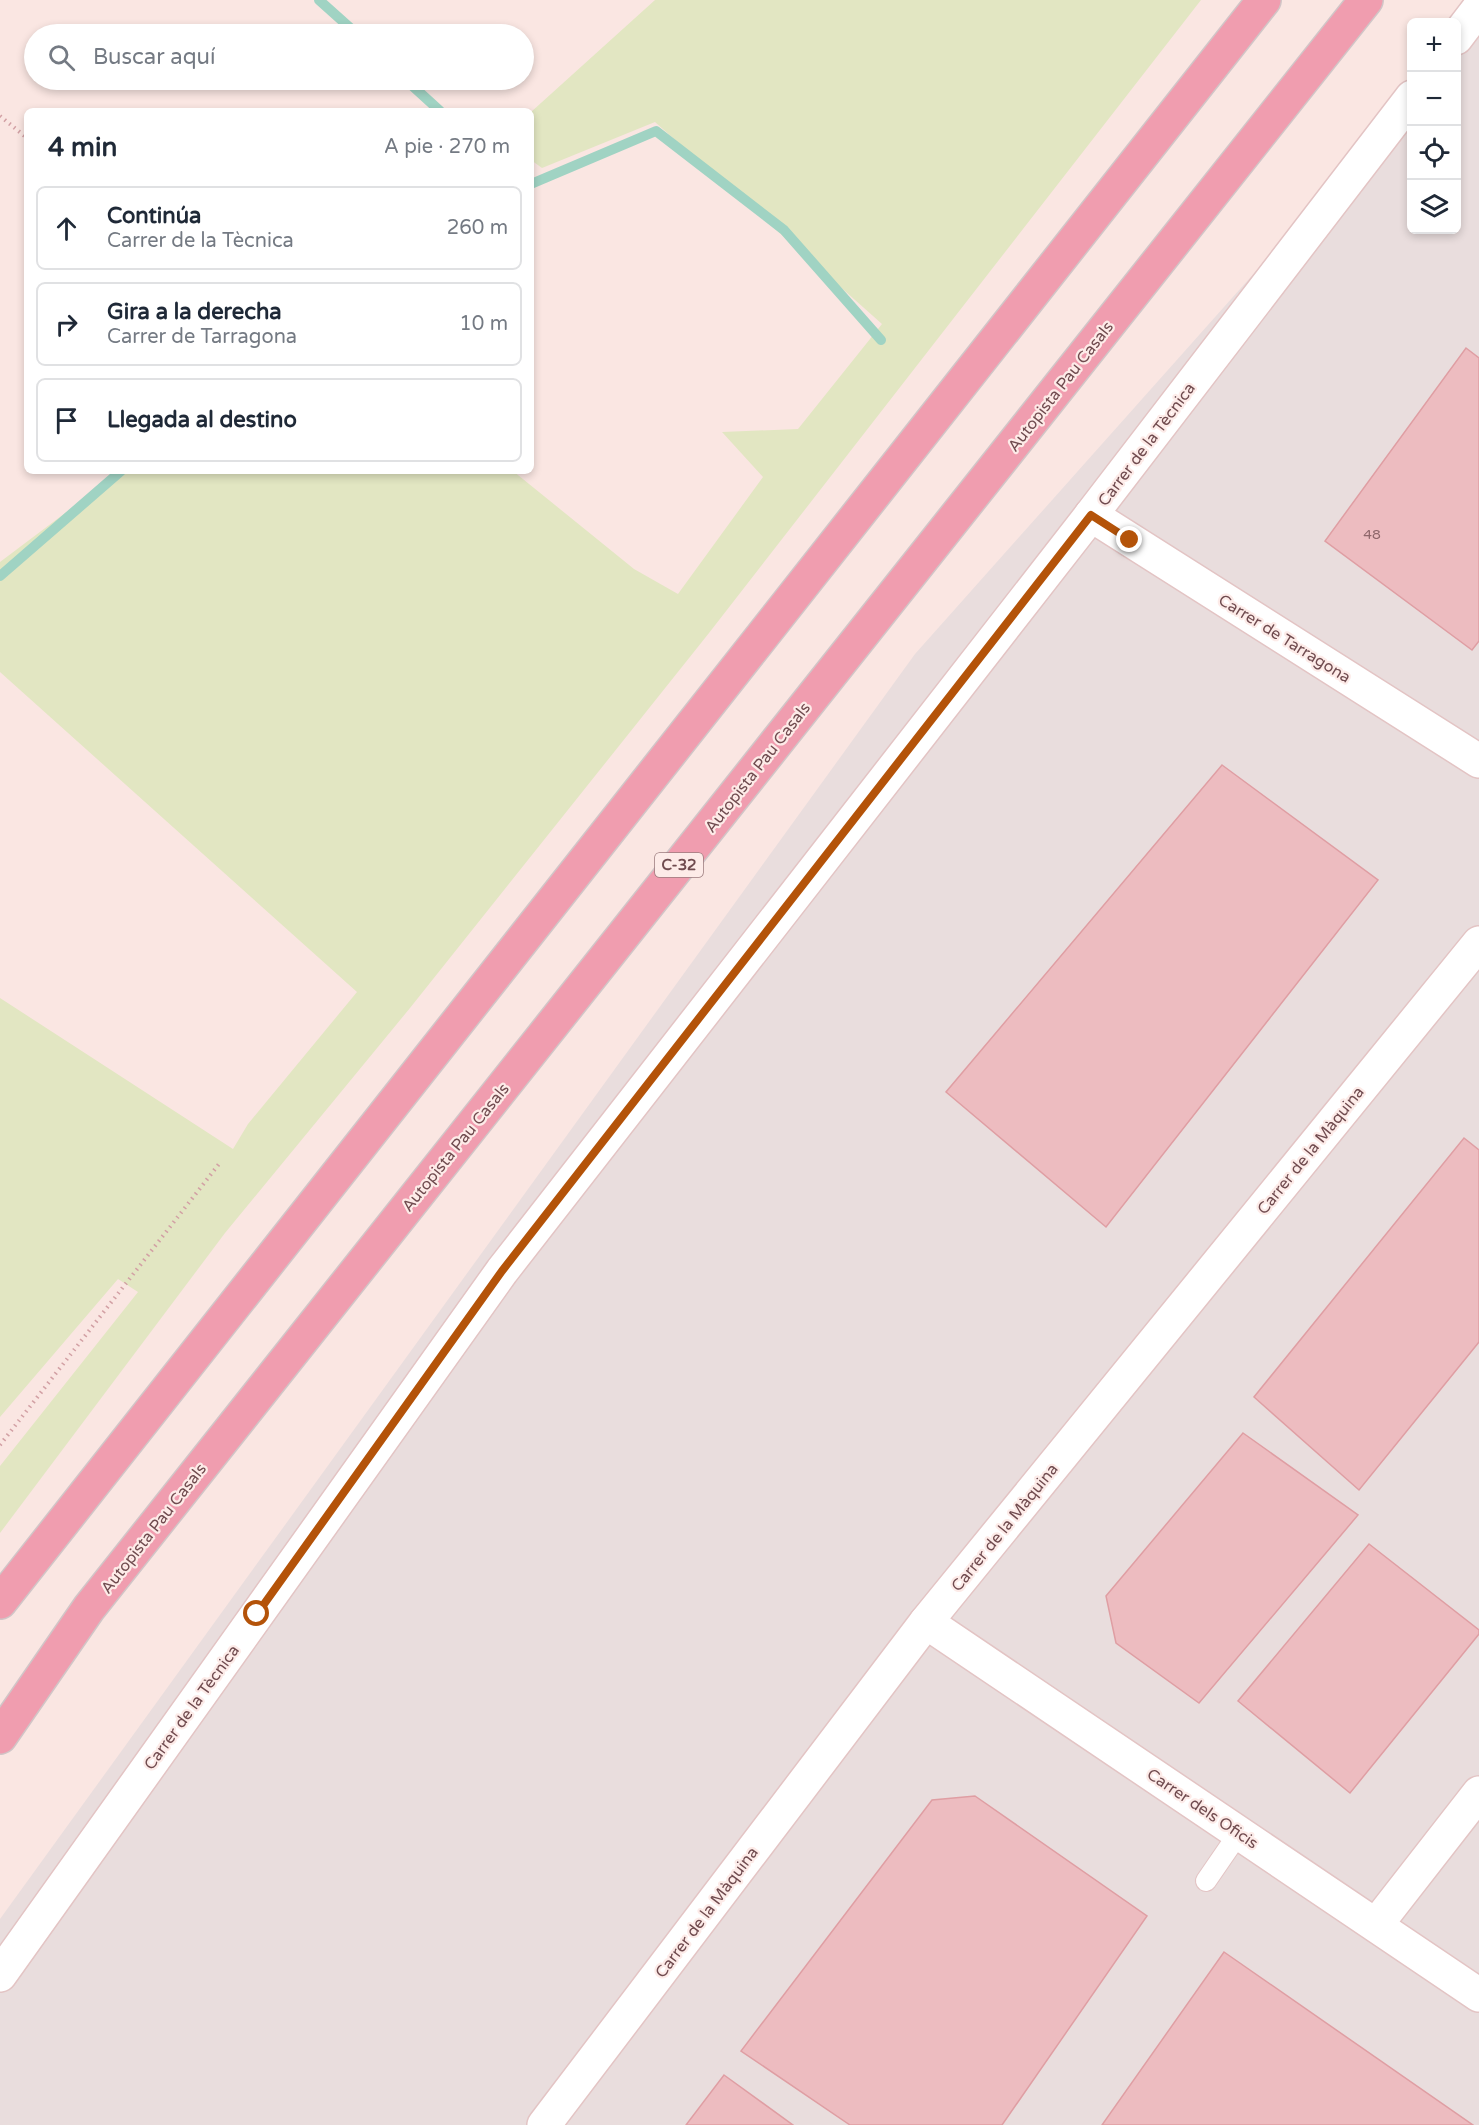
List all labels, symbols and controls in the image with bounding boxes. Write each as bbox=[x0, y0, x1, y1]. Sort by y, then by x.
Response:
map controls bbox=[1407, 18, 1461, 234]
button: + bbox=[1407, 18, 1461, 72]
search box bbox=[24, 24, 534, 90]
icon: search bbox=[45, 41, 78, 74]
text: Buscar aquí bbox=[93, 44, 215, 70]
button: − bbox=[1407, 72, 1461, 126]
button: locate bbox=[1407, 126, 1461, 180]
text: 4 min bbox=[48, 132, 117, 163]
text: A pie · 270 m bbox=[384, 135, 510, 159]
button: layers bbox=[1407, 180, 1461, 234]
text: Continúa bbox=[107, 203, 201, 229]
icon: ahead bbox=[50, 212, 83, 245]
text: 260 m bbox=[447, 216, 508, 240]
text: Carrer de la Tècnica bbox=[107, 229, 294, 253]
text: Gira a la derecha bbox=[107, 299, 282, 325]
icon: right bbox=[50, 308, 83, 341]
text: 10 m bbox=[459, 312, 508, 336]
street label: Autopista Pau Casals bbox=[1004, 318, 1118, 456]
text: Carrer de Tarragona bbox=[107, 325, 297, 349]
street label: Carrer de la Tècnica bbox=[1094, 379, 1200, 510]
icon: arrive bbox=[50, 404, 83, 437]
text: Llegada al destino bbox=[107, 407, 297, 433]
route end bbox=[1116, 526, 1142, 552]
house number: 48 bbox=[1363, 526, 1381, 543]
street label: Carrer de Tarragona bbox=[1215, 590, 1354, 688]
street label: Autopista Pau Casals bbox=[701, 699, 815, 837]
road number: C-32 bbox=[655, 853, 703, 877]
street label: Autopista Pau Casals bbox=[398, 1079, 514, 1216]
street label: Carrer de la Màquina bbox=[1253, 1083, 1369, 1219]
street label: Autopista Pau Casals bbox=[97, 1460, 211, 1598]
street label: Carrer de la Màquina bbox=[947, 1460, 1063, 1596]
route start bbox=[243, 1600, 269, 1626]
street label: Carrer de la Tècnica bbox=[140, 1641, 244, 1774]
street label: Carrer dels Oficis bbox=[1143, 1764, 1262, 1853]
street label: Carrer de la Màquina bbox=[651, 1843, 763, 1982]

